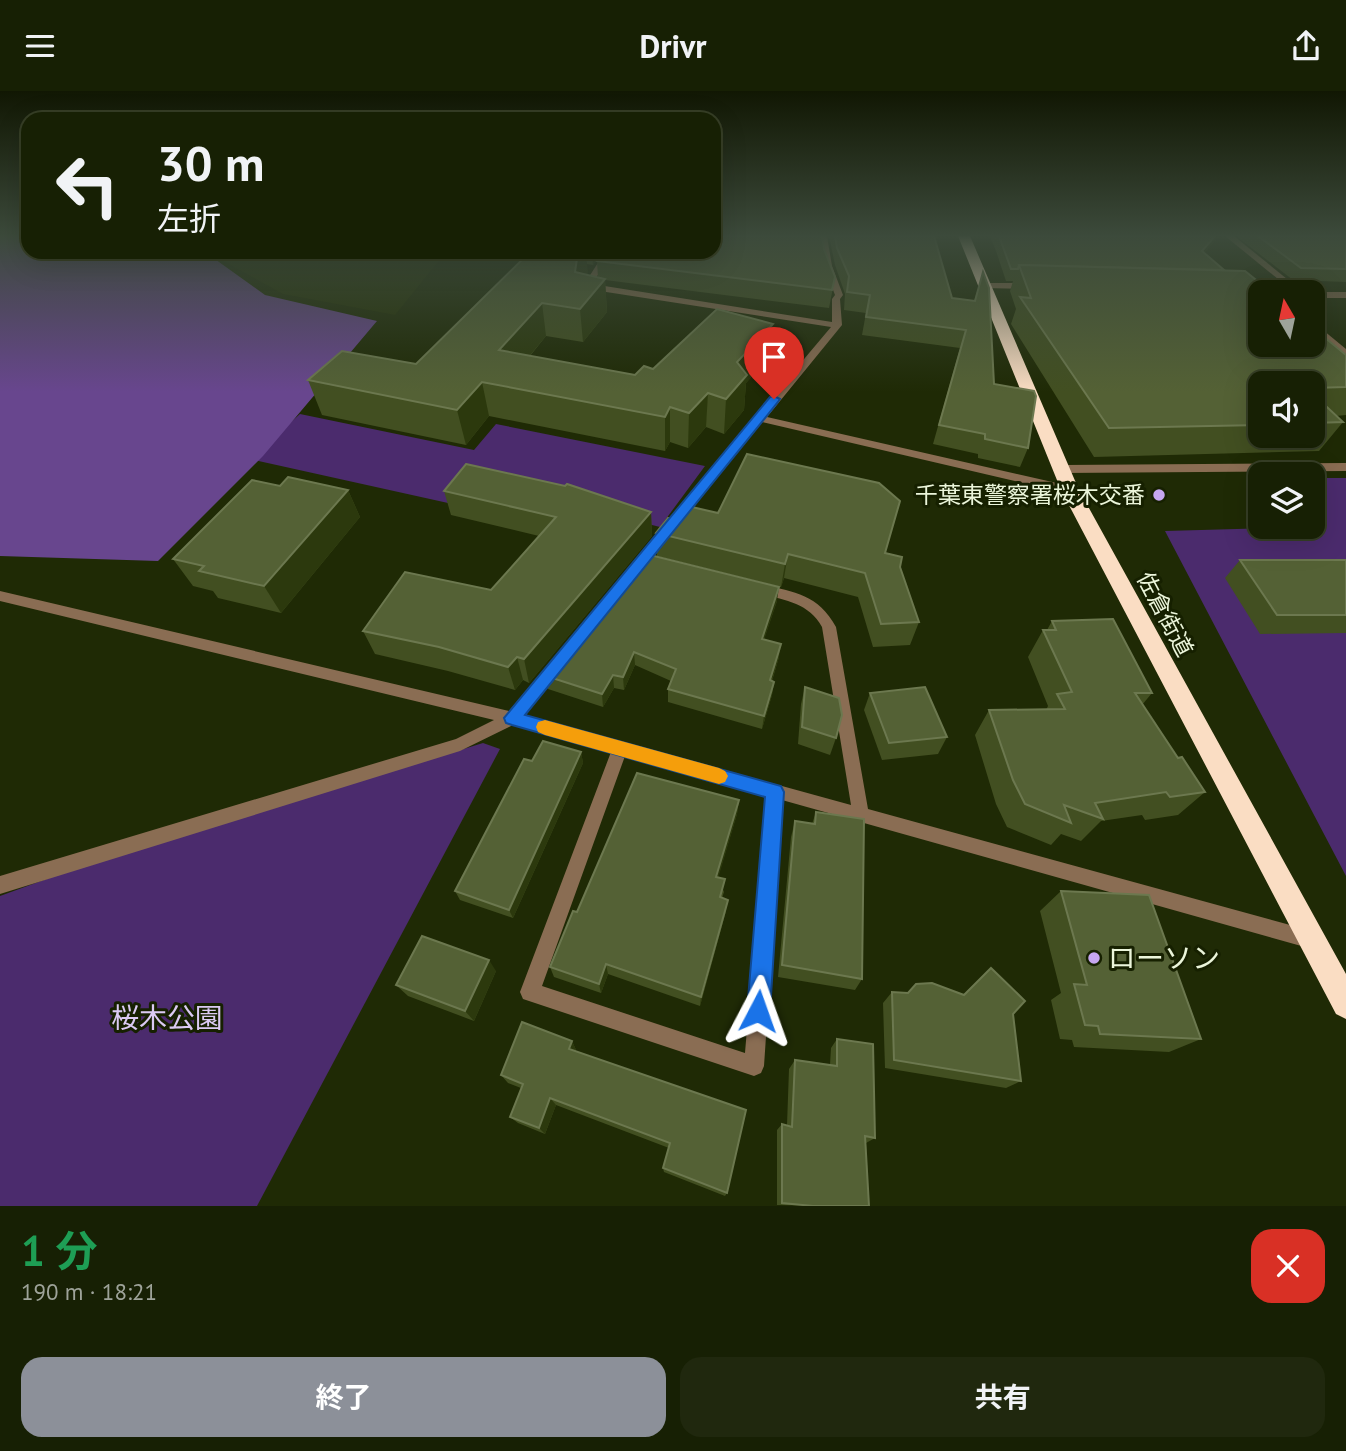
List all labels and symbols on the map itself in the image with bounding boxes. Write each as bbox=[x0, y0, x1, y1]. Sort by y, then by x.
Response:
north arrow bbox=[1248, 280, 1325, 357]
pin bbox=[744, 327, 804, 399]
place label: 千葉東警察署桜木交番 bbox=[915, 480, 1145, 509]
marker: 千葉東警察署桜木交番 bbox=[1151, 487, 1167, 503]
street label: 佐倉街道 bbox=[1131, 566, 1200, 661]
place label: ローソン bbox=[1108, 939, 1220, 976]
marker: ローソン bbox=[1086, 950, 1102, 966]
position arrow bbox=[721, 974, 795, 1048]
park label: 桜木公園 bbox=[111, 999, 223, 1036]

